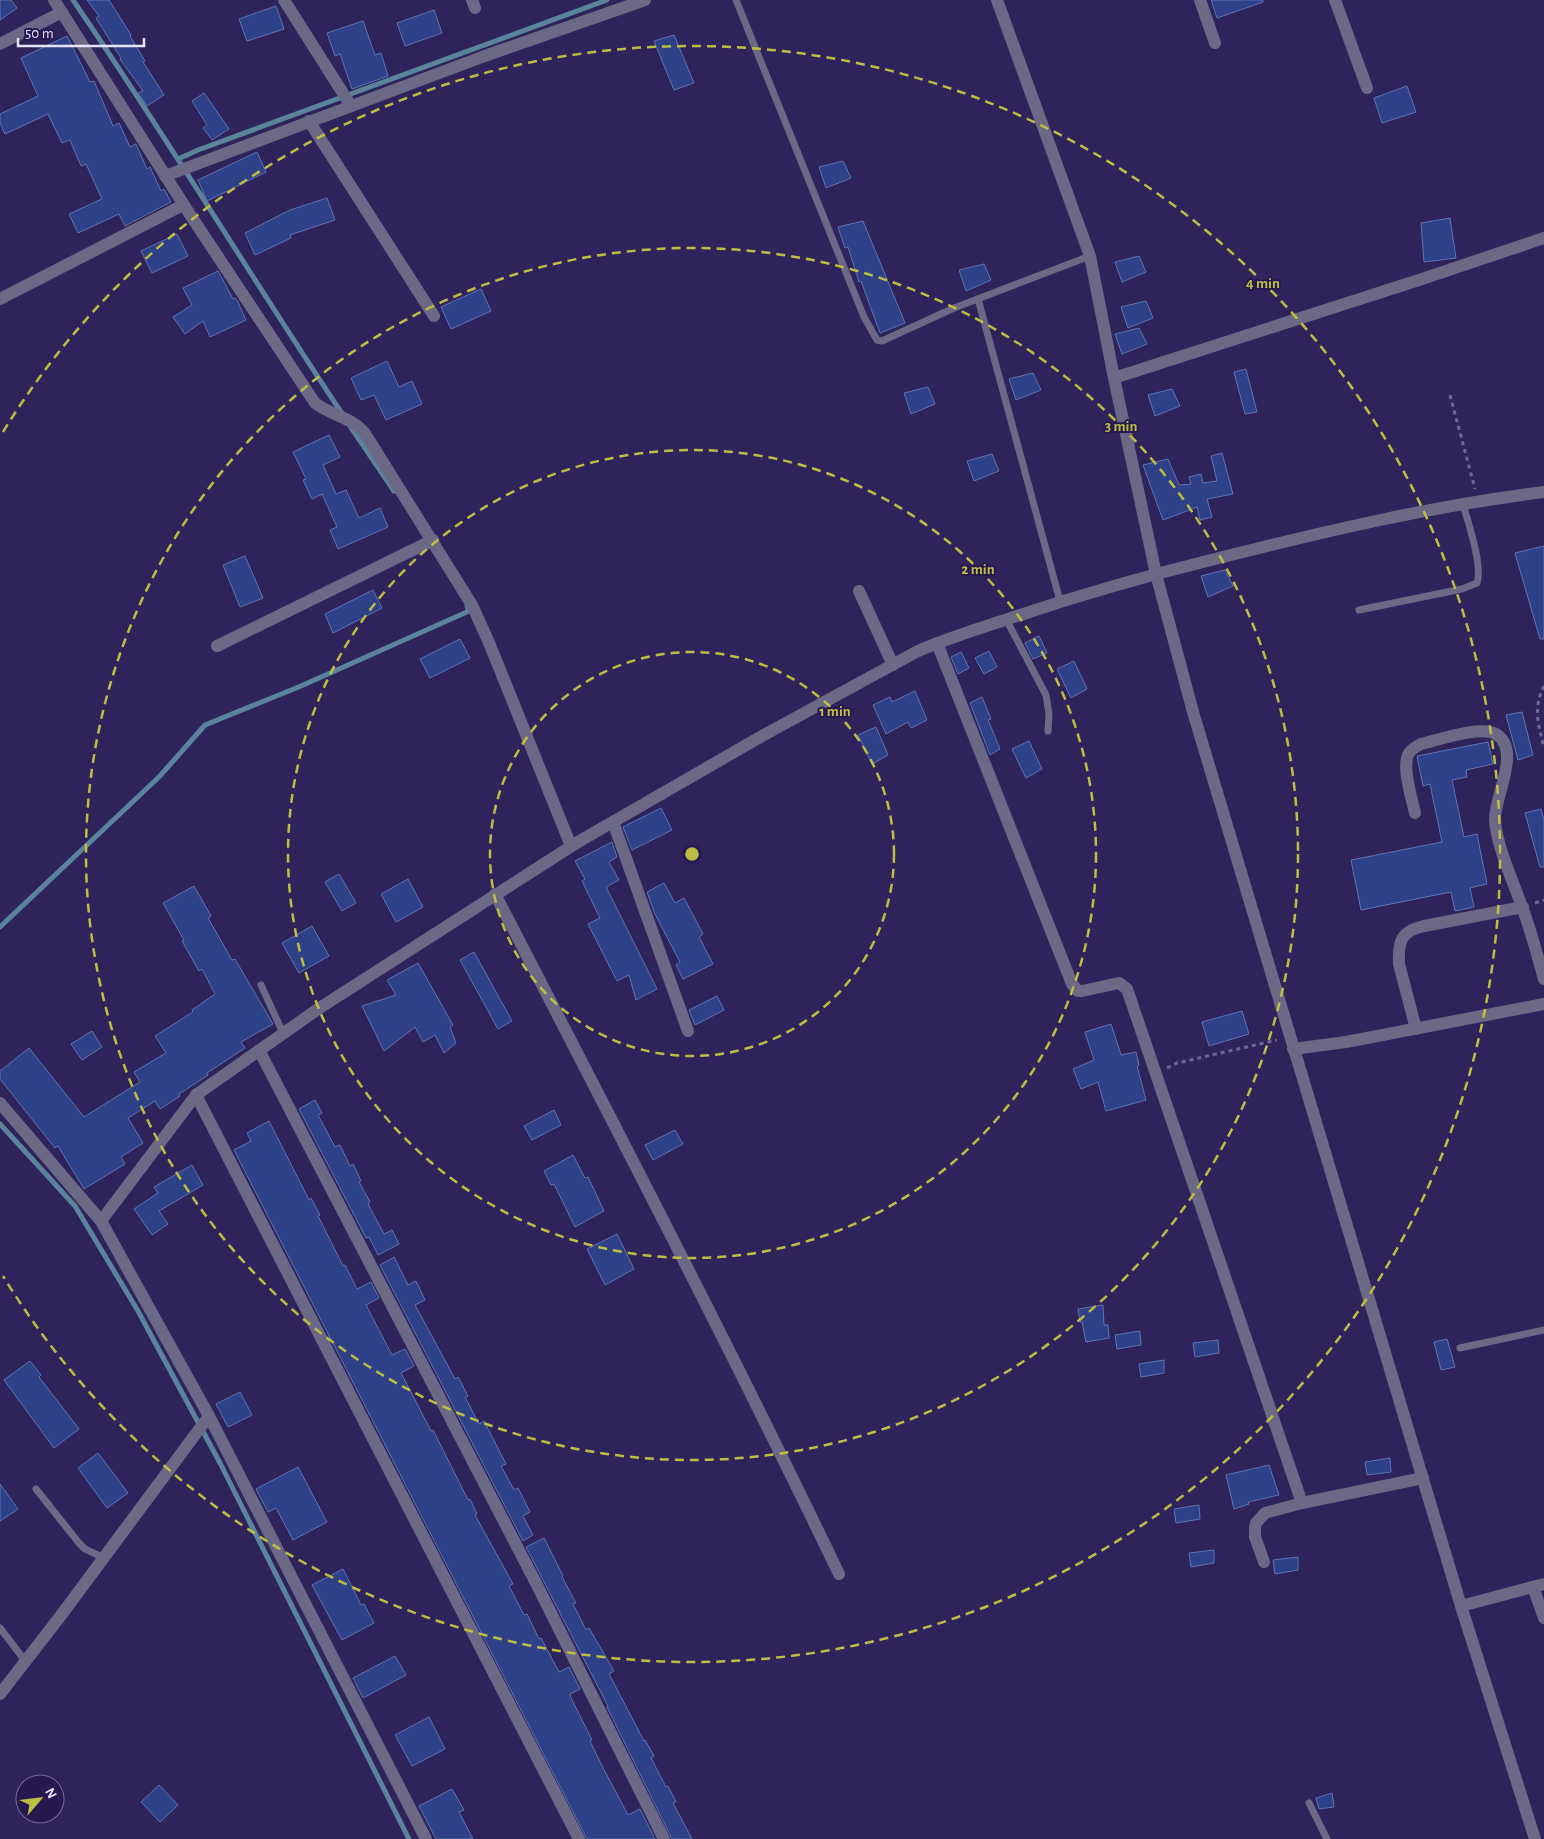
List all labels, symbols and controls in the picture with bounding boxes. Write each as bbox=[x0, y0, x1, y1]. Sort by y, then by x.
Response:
scale bar bbox=[18, 15, 144, 47]
text: 50 m bbox=[25, 26, 54, 41]
text: 4 min bbox=[1246, 276, 1280, 291]
text: 3 min bbox=[1105, 419, 1137, 434]
text: 2 min bbox=[961, 562, 995, 577]
text: 1 min bbox=[819, 704, 851, 719]
centre of rings bbox=[683, 845, 701, 863]
north arrow bbox=[15, 1774, 65, 1824]
text: N bbox=[42, 1786, 59, 1801]

